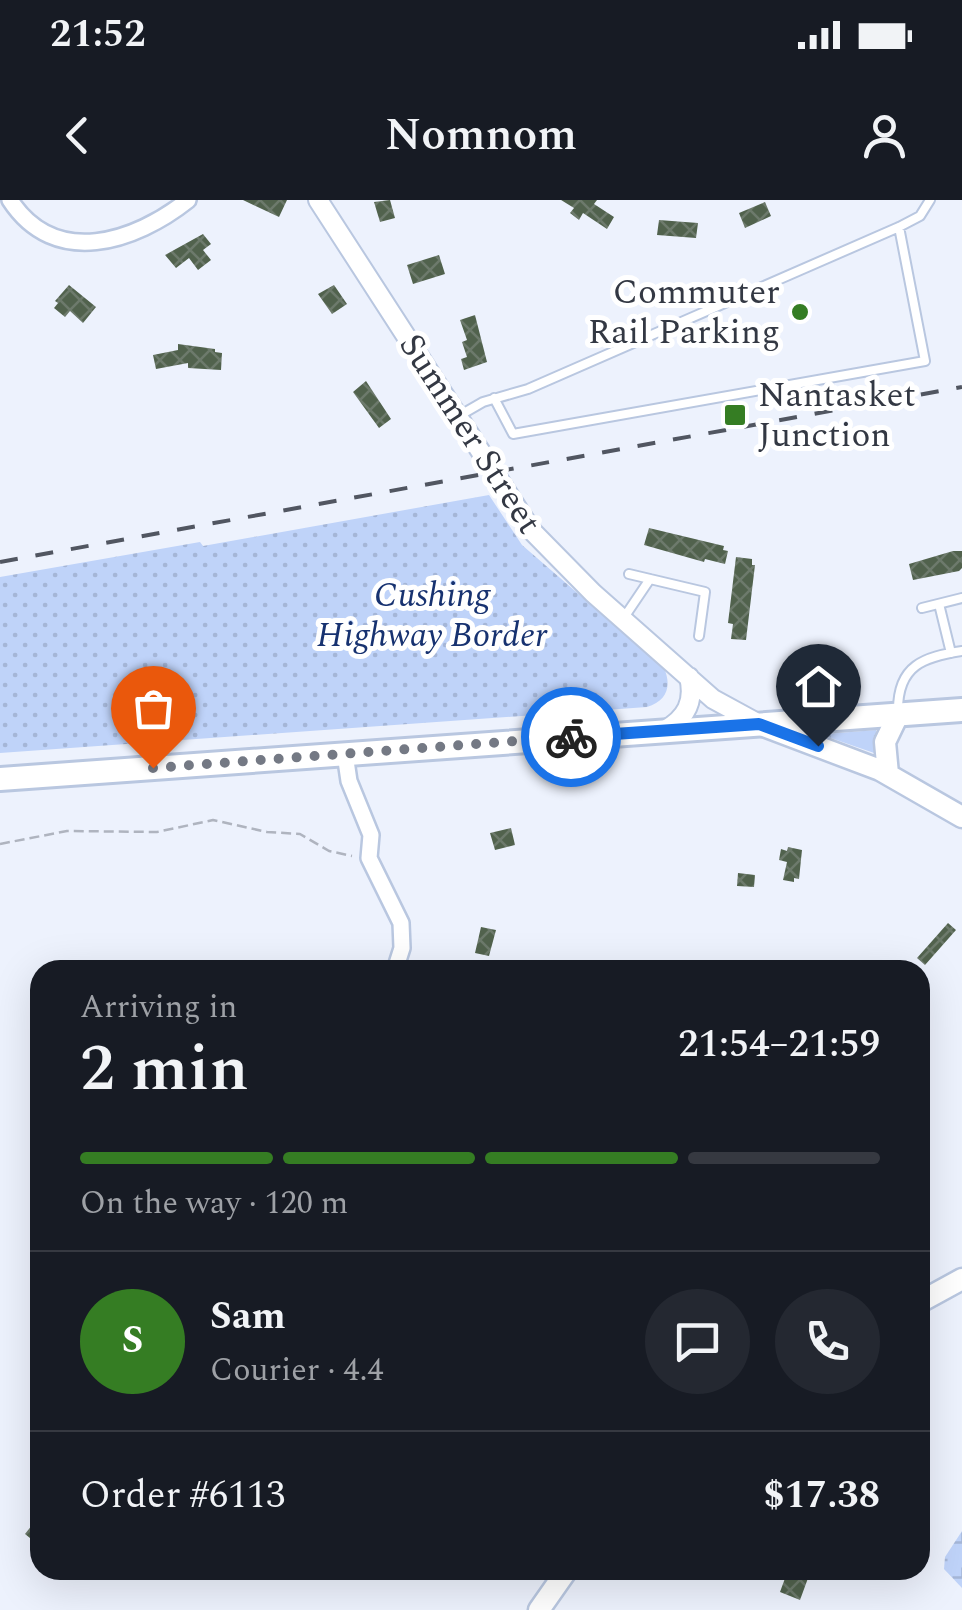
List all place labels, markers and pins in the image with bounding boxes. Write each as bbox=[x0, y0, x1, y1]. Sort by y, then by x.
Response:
place label: Commuter Rail Parking bbox=[588, 266, 780, 359]
marker: Commuter Rail Parking bbox=[789, 301, 811, 323]
place label: Nantasket Junction bbox=[758, 369, 916, 462]
marker: Nantasket Junction bbox=[722, 402, 748, 428]
pin bbox=[776, 644, 861, 747]
pin bbox=[111, 666, 196, 769]

